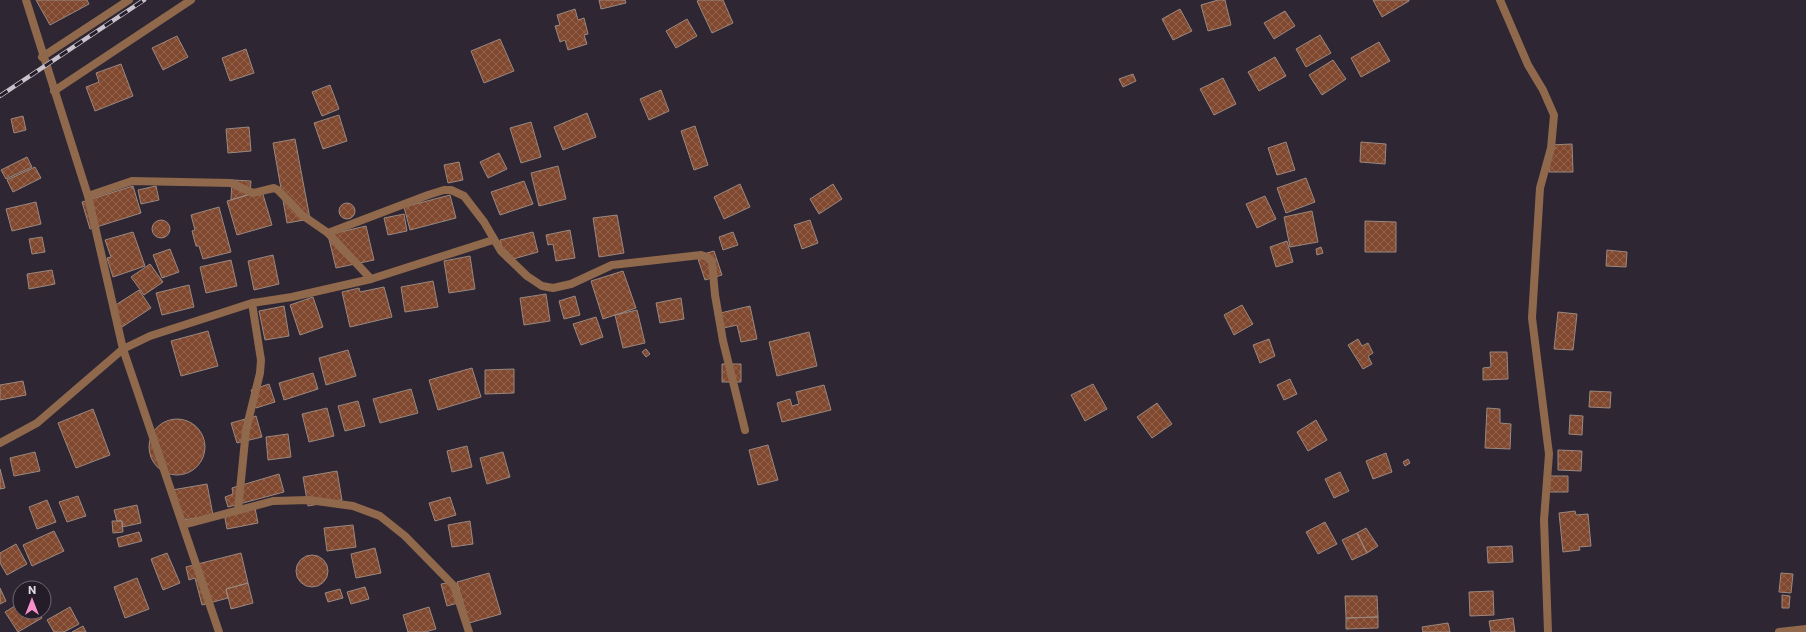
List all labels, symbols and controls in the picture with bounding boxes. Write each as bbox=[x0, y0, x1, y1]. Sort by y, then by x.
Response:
north arrow bbox=[12, 580, 52, 620]
text: N bbox=[28, 583, 36, 596]

